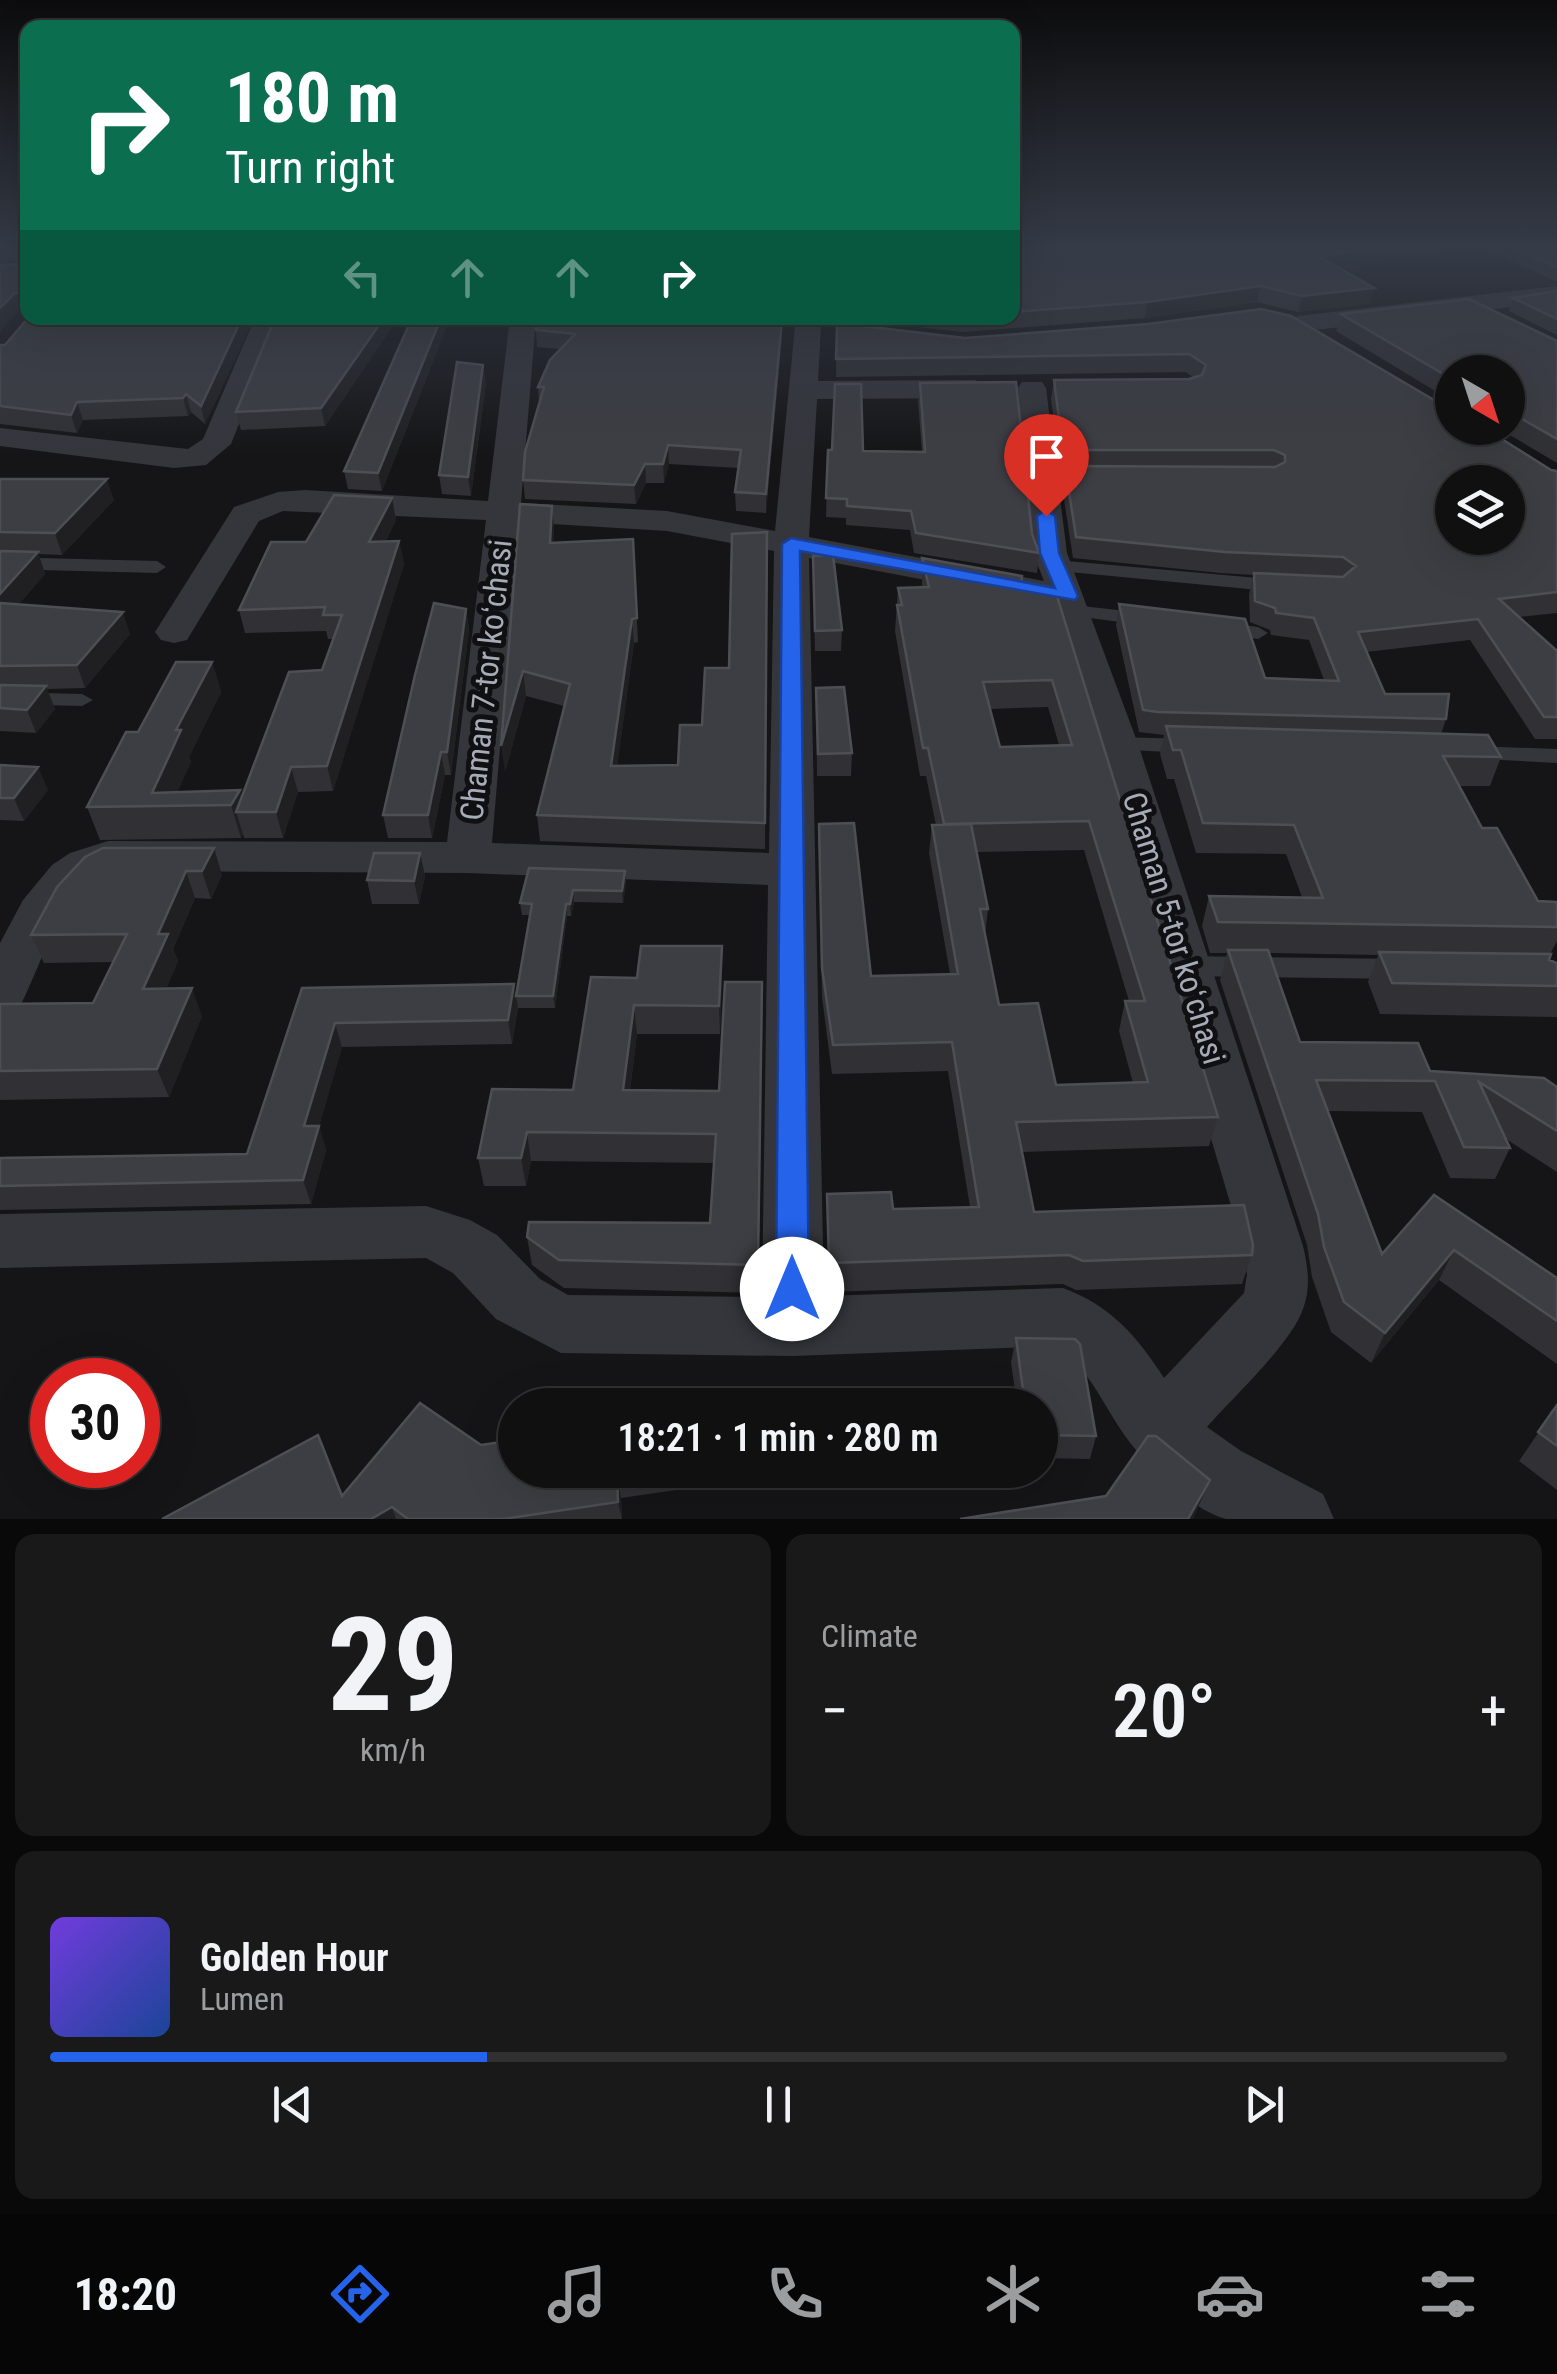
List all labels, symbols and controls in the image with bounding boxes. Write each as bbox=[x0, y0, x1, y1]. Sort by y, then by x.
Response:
text: 180 m bbox=[225, 57, 399, 139]
icon: right bbox=[60, 60, 190, 190]
text: Turn right bbox=[225, 141, 395, 194]
icon: left bbox=[335, 250, 390, 305]
icon: ahead bbox=[440, 250, 495, 305]
icon: ahead bbox=[545, 250, 600, 305]
icon: right bbox=[650, 250, 705, 305]
north arrow bbox=[1435, 355, 1525, 445]
map controls bbox=[1435, 355, 1525, 555]
pin bbox=[1004, 414, 1089, 517]
icon: arrive bbox=[1019, 429, 1074, 484]
button: layers bbox=[1435, 465, 1525, 555]
street label: Chaman 7-tor koʻchasi bbox=[452, 538, 520, 822]
street label: Chaman 5-tor koʻchasi bbox=[1115, 787, 1233, 1069]
position arrow bbox=[740, 1237, 844, 1341]
speed limit sign: 30 bbox=[30, 1358, 160, 1488]
text: 18:21 · 1 min · 280 m bbox=[618, 1416, 938, 1460]
text: 29 bbox=[327, 1589, 459, 1742]
text: Climate bbox=[821, 1617, 918, 1655]
text: 20° bbox=[1112, 1667, 1216, 1755]
text: − bbox=[821, 1679, 849, 1743]
text: + bbox=[1480, 1679, 1507, 1743]
text: km/h bbox=[360, 1731, 426, 1769]
text: Golden Hour bbox=[200, 1936, 389, 1980]
text: Lumen bbox=[200, 1980, 285, 2018]
icon: previous bbox=[265, 2077, 320, 2132]
icon: pause bbox=[751, 2077, 806, 2132]
icon: next bbox=[1237, 2077, 1292, 2132]
icon: directions bbox=[325, 2259, 395, 2329]
icon: music bbox=[542, 2259, 612, 2329]
icon: phone bbox=[760, 2259, 830, 2329]
icon: climate bbox=[978, 2259, 1048, 2329]
icon: car bbox=[1195, 2259, 1265, 2329]
icon: filters bbox=[1413, 2259, 1483, 2329]
text: 18:20 bbox=[74, 2268, 177, 2321]

